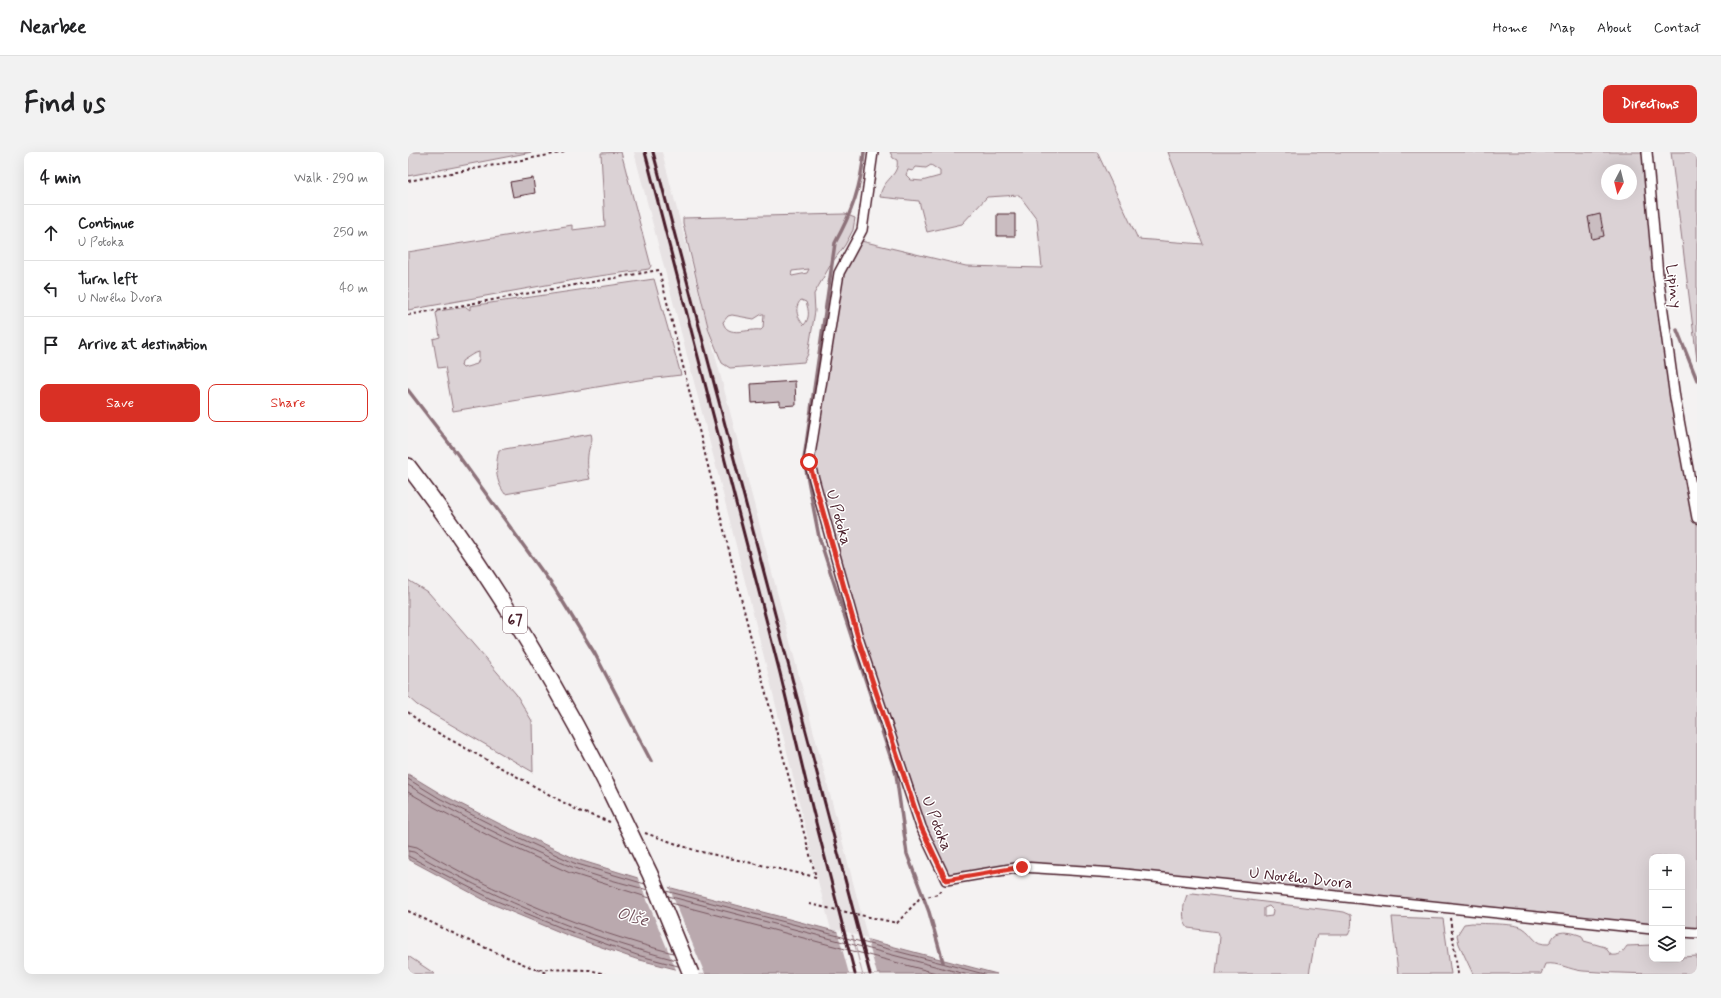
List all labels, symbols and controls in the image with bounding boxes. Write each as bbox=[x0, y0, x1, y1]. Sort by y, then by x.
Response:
text: Nearbee bbox=[20, 15, 86, 40]
text: Home bbox=[1493, 19, 1527, 37]
text: Map bbox=[1549, 19, 1575, 37]
text: About bbox=[1597, 19, 1632, 37]
text: Contact bbox=[1654, 19, 1701, 37]
button: Directions bbox=[1603, 85, 1697, 123]
text: Find us bbox=[24, 86, 105, 123]
north arrow bbox=[1601, 164, 1637, 200]
text: 4 min bbox=[40, 167, 81, 189]
text: Walk · 290 m bbox=[294, 170, 368, 187]
text: Continue bbox=[78, 214, 134, 234]
icon: ahead bbox=[40, 222, 62, 244]
text: 250 m bbox=[333, 224, 368, 241]
text: U Potoka bbox=[78, 234, 124, 251]
street label: Lipiny bbox=[1660, 263, 1687, 309]
text: Turn left bbox=[78, 270, 138, 290]
icon: left bbox=[40, 278, 62, 300]
text: 40 m bbox=[339, 280, 368, 297]
text: U Nového Dvora bbox=[78, 290, 162, 307]
icon: arrive bbox=[40, 334, 62, 356]
text: Arrive at destination bbox=[78, 335, 207, 355]
button: Save bbox=[40, 384, 200, 422]
button: Share bbox=[208, 384, 368, 422]
route start bbox=[800, 453, 818, 471]
street label: U Potoka bbox=[821, 487, 857, 548]
road number: 67 bbox=[503, 607, 527, 633]
street label: U Potoka bbox=[916, 793, 957, 854]
map controls bbox=[1649, 854, 1685, 962]
button: + bbox=[1649, 854, 1685, 890]
route end bbox=[1013, 858, 1031, 876]
street label: U Nového Dvora bbox=[1248, 863, 1354, 894]
button: − bbox=[1649, 890, 1685, 926]
water label: Olše bbox=[614, 902, 652, 932]
button: layers bbox=[1649, 926, 1685, 962]

